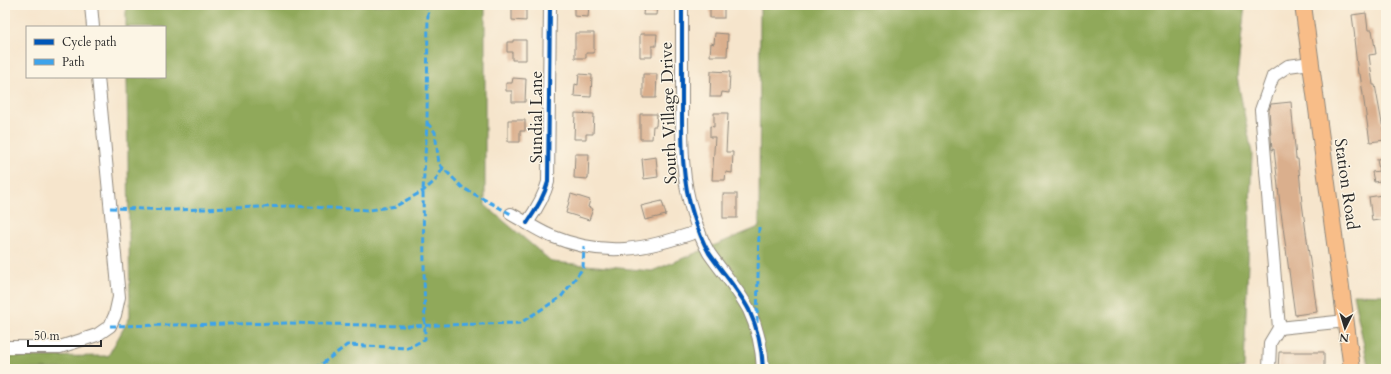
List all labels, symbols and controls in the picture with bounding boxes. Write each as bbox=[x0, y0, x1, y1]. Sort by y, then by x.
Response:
legend bbox=[26, 26, 166, 78]
text: Cycle path bbox=[62, 34, 117, 50]
street label: South Village Drive bbox=[655, 41, 682, 185]
text: Path bbox=[62, 54, 85, 70]
street label: Sundial Lane bbox=[525, 71, 548, 163]
street label: Station Road bbox=[1329, 137, 1364, 231]
north arrow bbox=[1325, 308, 1365, 348]
scale bar bbox=[28, 322, 101, 348]
text: 50 m bbox=[34, 328, 61, 344]
text: N bbox=[1338, 330, 1350, 345]

